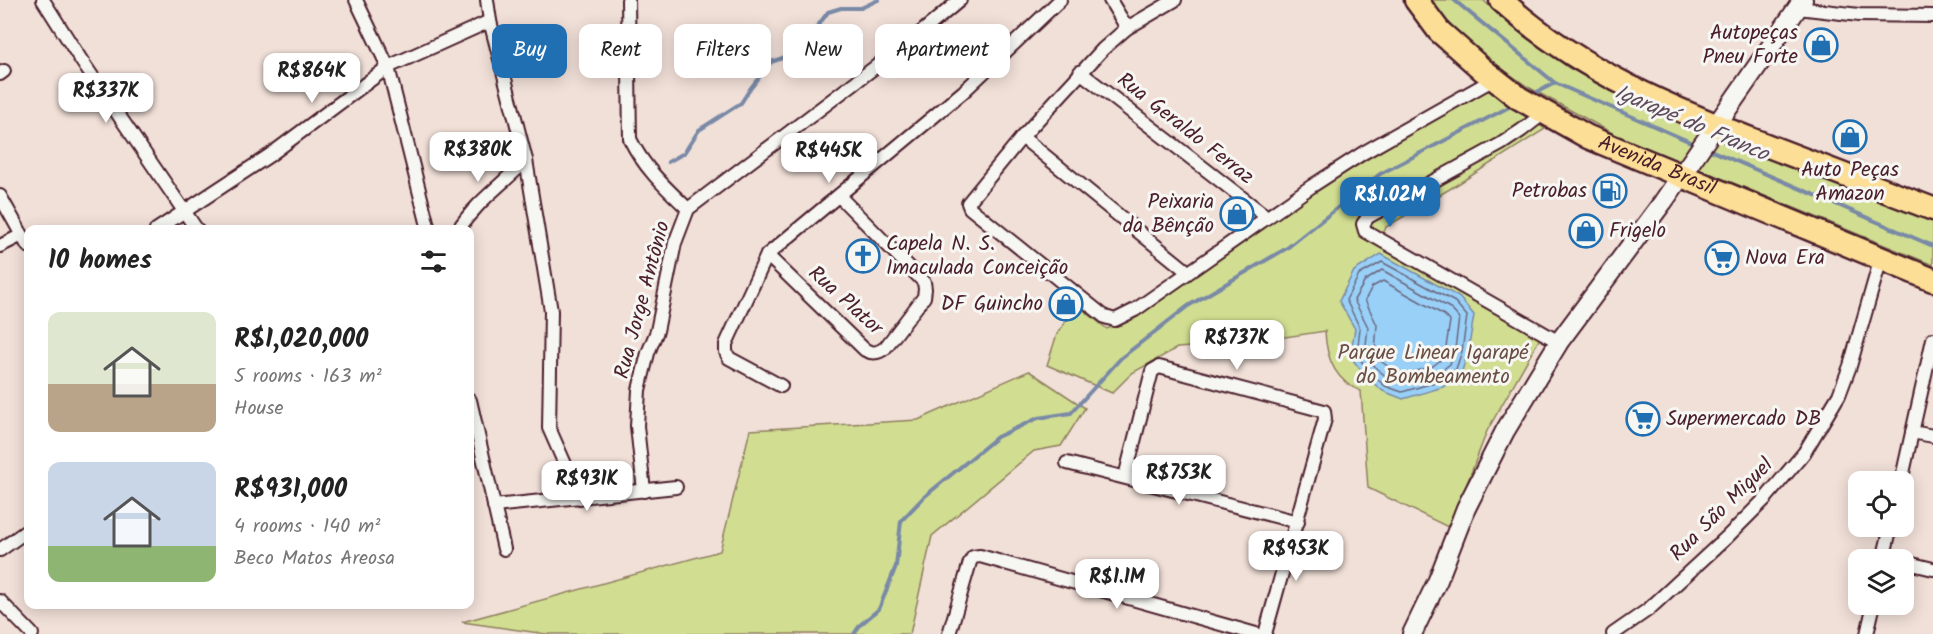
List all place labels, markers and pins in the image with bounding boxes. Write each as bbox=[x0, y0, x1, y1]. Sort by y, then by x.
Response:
place label: Autopeças Pneu Forte bbox=[1702, 17, 1799, 74]
shop icon: Autopeças Pneu Forte bbox=[1803, 27, 1839, 63]
pin: R$864K bbox=[263, 53, 361, 104]
pin: R$337K bbox=[57, 73, 155, 124]
shop icon: Auto Peças Amazon bbox=[1832, 119, 1868, 155]
pin: R$380K bbox=[429, 132, 527, 183]
pin: R$445K bbox=[780, 133, 878, 184]
place label: Auto Peças Amazon bbox=[1801, 154, 1899, 211]
fuel station icon: Petrobas bbox=[1592, 173, 1628, 209]
place label: Petrobas bbox=[1512, 175, 1587, 208]
pin: R$1.02M bbox=[1335, 177, 1445, 228]
place label: Peixaria da Bênção bbox=[1123, 186, 1214, 243]
shop icon: Peixaria da Bênção bbox=[1219, 196, 1255, 232]
shop icon: Frigelo bbox=[1568, 213, 1604, 249]
place label: Frigelo bbox=[1609, 215, 1666, 248]
place label: Capela N. S. Imaculada Conceição bbox=[886, 228, 1068, 285]
church icon: Capela N. S. Imaculada Conceição bbox=[845, 238, 881, 274]
supermarket icon: Nova Era bbox=[1704, 240, 1740, 276]
place label: Nova Era bbox=[1745, 242, 1825, 275]
shop icon: DF Guincho bbox=[1048, 286, 1084, 322]
place label: DF Guincho bbox=[941, 288, 1043, 321]
pin: R$737K bbox=[1188, 320, 1286, 371]
supermarket icon: Supermercado DB bbox=[1625, 401, 1661, 437]
place label: Supermercado DB bbox=[1666, 403, 1821, 436]
pin: R$753K bbox=[1130, 455, 1228, 506]
pin: R$931K bbox=[538, 461, 636, 512]
pin: R$953K bbox=[1247, 531, 1345, 582]
pin: R$1.1M bbox=[1068, 559, 1166, 610]

